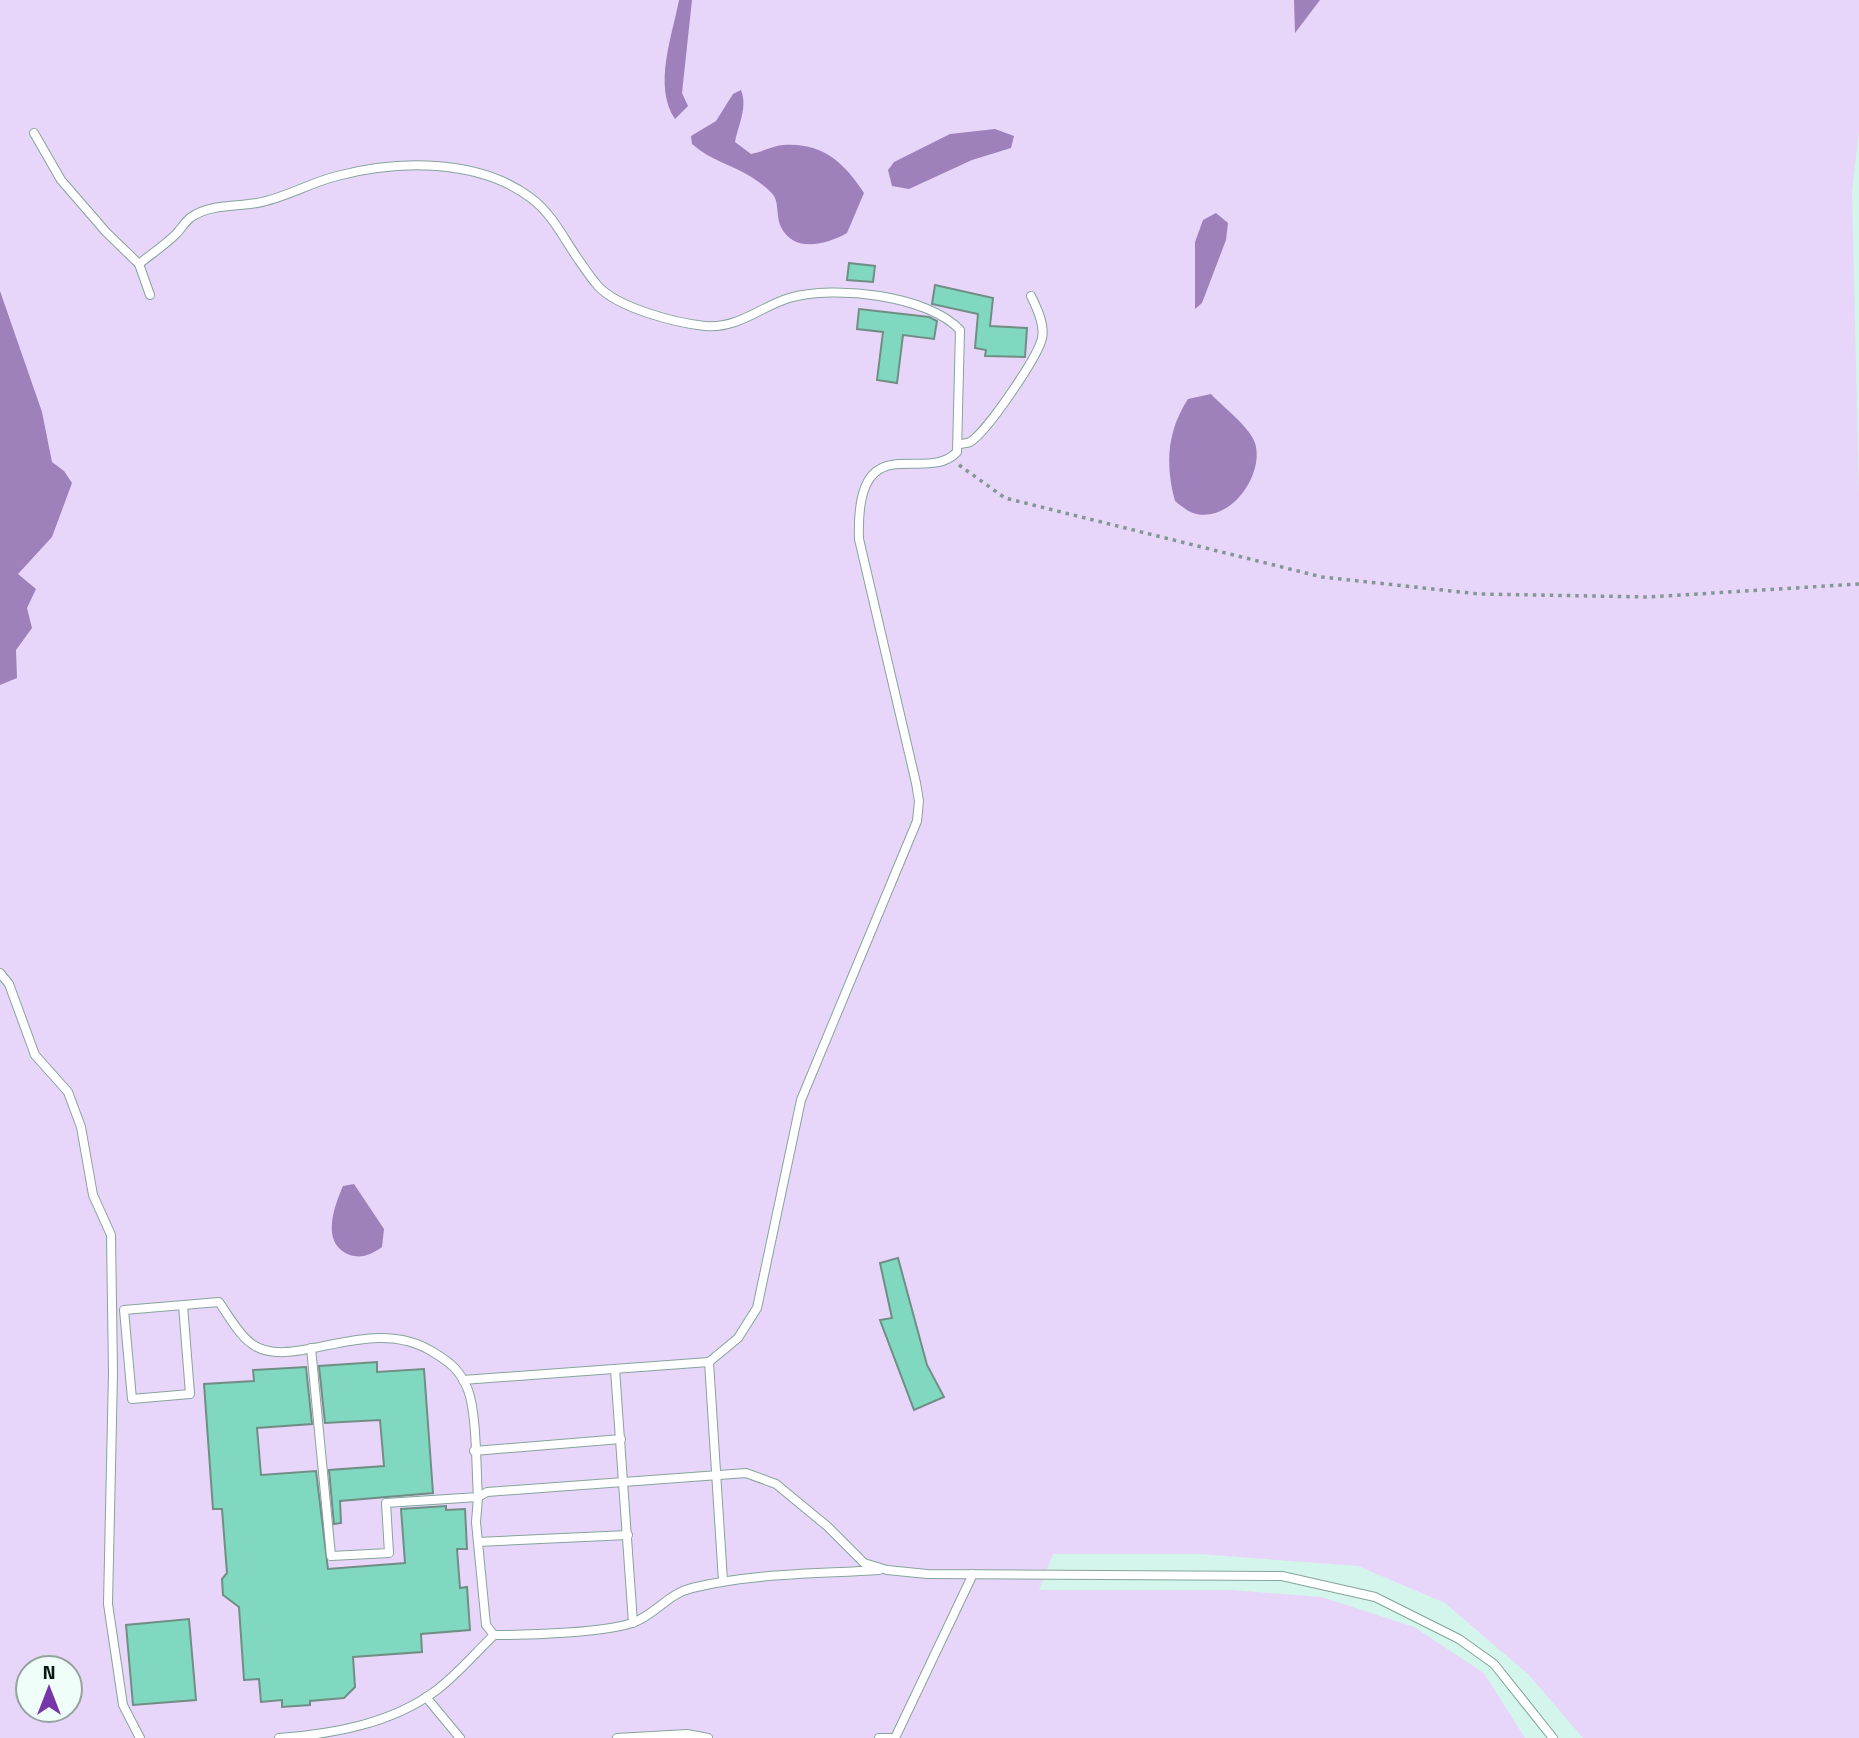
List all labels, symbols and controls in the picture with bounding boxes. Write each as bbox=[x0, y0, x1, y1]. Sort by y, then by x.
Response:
north arrow bbox=[14, 1654, 84, 1724]
text: N bbox=[42, 1657, 56, 1686]

